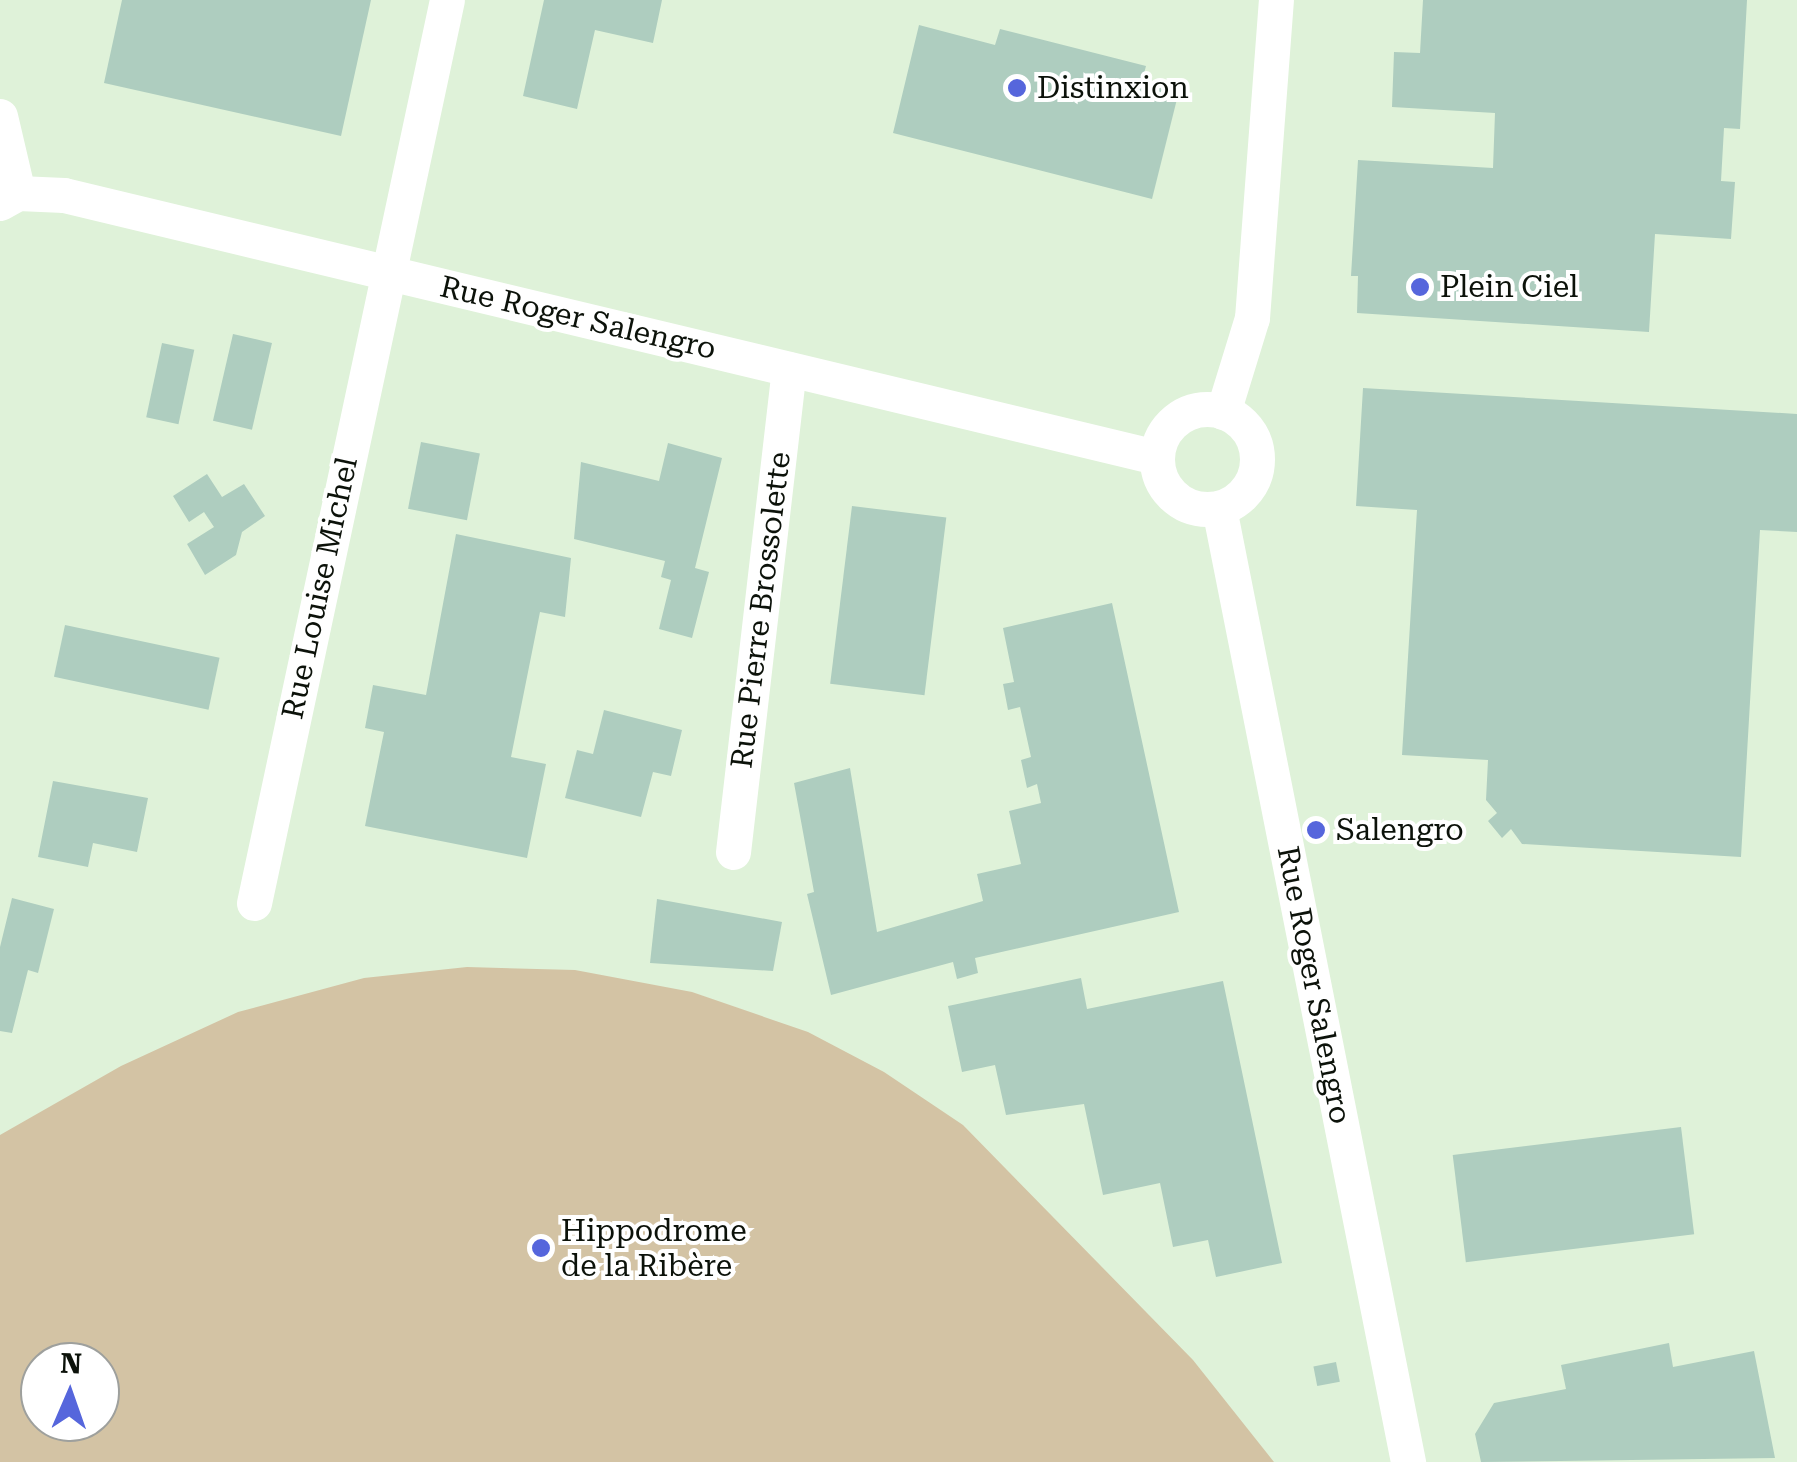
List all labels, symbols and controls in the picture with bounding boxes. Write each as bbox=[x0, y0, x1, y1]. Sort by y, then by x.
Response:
place label: Distinxion bbox=[1037, 70, 1189, 106]
marker: Distinxion bbox=[1006, 77, 1028, 99]
street label: Rue Roger Salengro bbox=[437, 269, 719, 367]
place label: Plein Ciel bbox=[1440, 269, 1578, 305]
marker: Plein Ciel bbox=[1409, 276, 1431, 298]
street label: Rue Pierre Brossolette bbox=[724, 450, 798, 770]
street label: Rue Louise Michel bbox=[275, 454, 365, 722]
place label: Salengro bbox=[1336, 812, 1464, 848]
marker: Salengro bbox=[1305, 819, 1327, 841]
street label: Rue Roger Salengro bbox=[1269, 843, 1359, 1127]
place label: Hippodrome de la Ribère bbox=[561, 1213, 747, 1284]
marker: Hippodrome de la Ribère bbox=[530, 1237, 552, 1259]
north arrow bbox=[20, 1342, 120, 1442]
text: N bbox=[60, 1347, 82, 1380]

